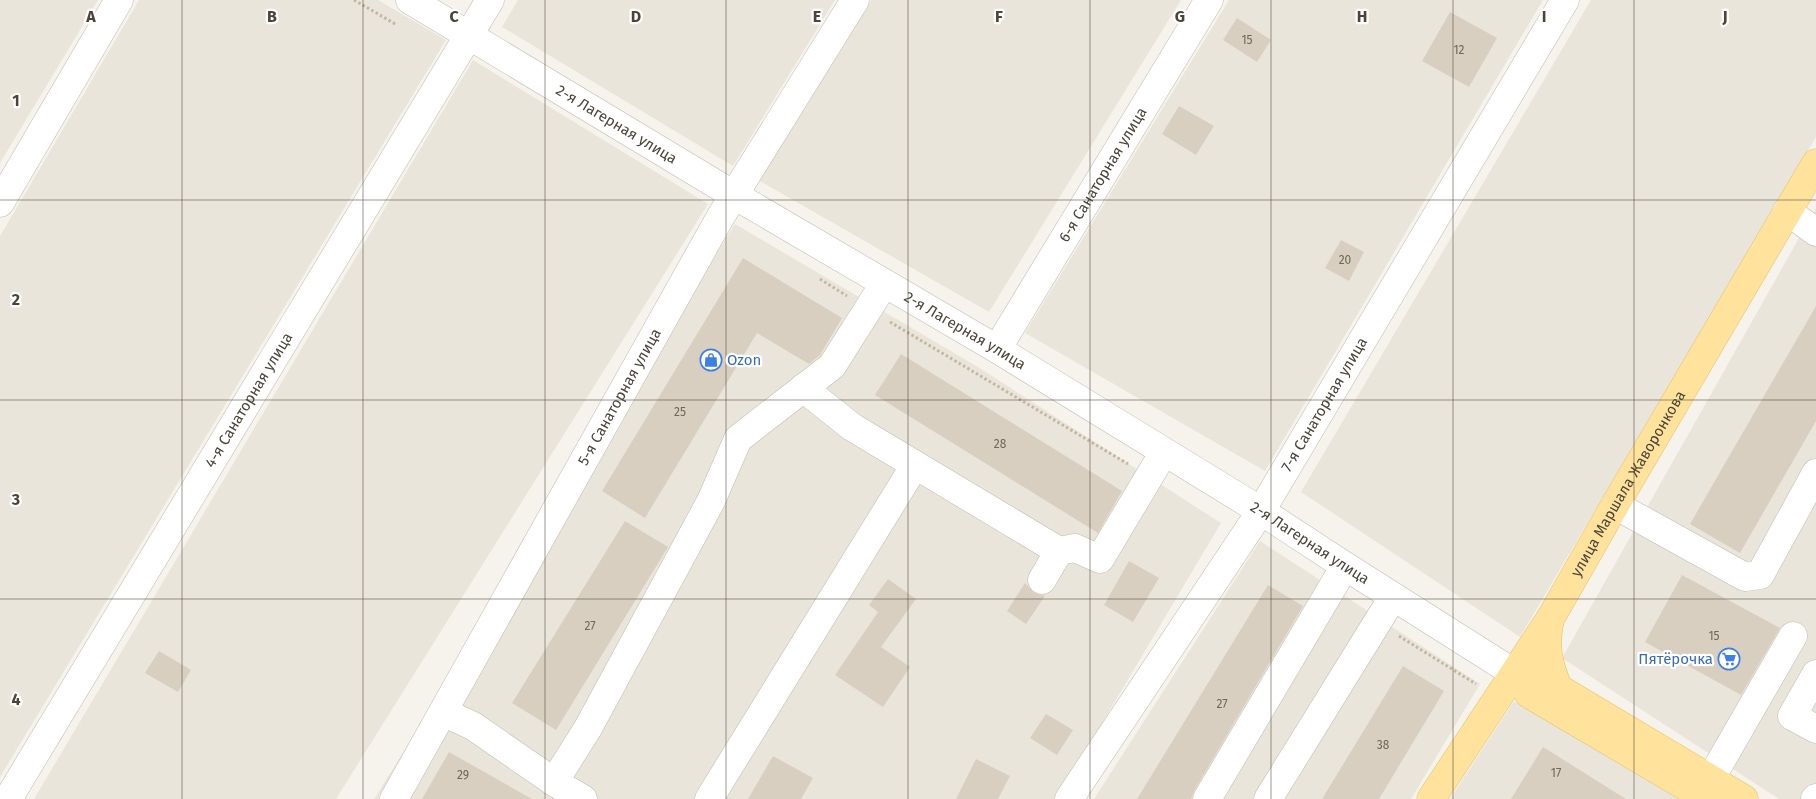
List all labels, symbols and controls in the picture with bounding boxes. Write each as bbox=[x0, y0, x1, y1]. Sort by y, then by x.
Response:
text: A bbox=[85, 7, 96, 26]
text: B bbox=[267, 7, 277, 26]
text: C bbox=[449, 7, 459, 26]
text: D bbox=[631, 7, 641, 26]
text: E bbox=[813, 7, 821, 26]
text: F bbox=[995, 7, 1003, 26]
text: G bbox=[1175, 7, 1185, 26]
text: H bbox=[1357, 7, 1367, 26]
text: I bbox=[1542, 7, 1546, 26]
text: J bbox=[1721, 7, 1728, 26]
house number: 15 bbox=[1241, 33, 1253, 47]
house number: 12 bbox=[1453, 43, 1465, 57]
street label: 2-я Лагерная улица bbox=[553, 81, 680, 168]
text: 1 bbox=[12, 91, 20, 110]
street label: 6-я Санаторная улица bbox=[1055, 104, 1151, 245]
house number: 20 bbox=[1339, 253, 1352, 267]
street label: 2-я Лагерная улица bbox=[901, 288, 1029, 373]
text: 2 bbox=[12, 290, 20, 309]
street label: 5-я Санаторная улица bbox=[574, 325, 665, 469]
street label: 4-я Санаторная улица bbox=[201, 329, 296, 471]
street label: 7-я Санаторная улица bbox=[1277, 334, 1371, 475]
shop icon: Ozon bbox=[699, 348, 723, 372]
place label: Ozon bbox=[727, 351, 761, 369]
street label: улица Маршала Жаворонкова bbox=[1567, 387, 1689, 580]
house number: 25 bbox=[674, 405, 686, 419]
house number: 28 bbox=[994, 437, 1007, 451]
text: 3 bbox=[11, 490, 20, 509]
street label: 2-я Лагерная улица bbox=[1247, 498, 1373, 588]
house number: 27 bbox=[584, 619, 596, 633]
house number: 15 bbox=[1708, 629, 1720, 643]
supermarket icon: Пятёрочка bbox=[1717, 647, 1741, 671]
place label: Пятёрочка bbox=[1638, 650, 1713, 668]
text: 4 bbox=[11, 690, 21, 709]
house number: 27 bbox=[1216, 697, 1228, 711]
house number: 38 bbox=[1377, 738, 1390, 752]
house number: 17 bbox=[1551, 766, 1561, 780]
house number: 29 bbox=[457, 768, 469, 782]

